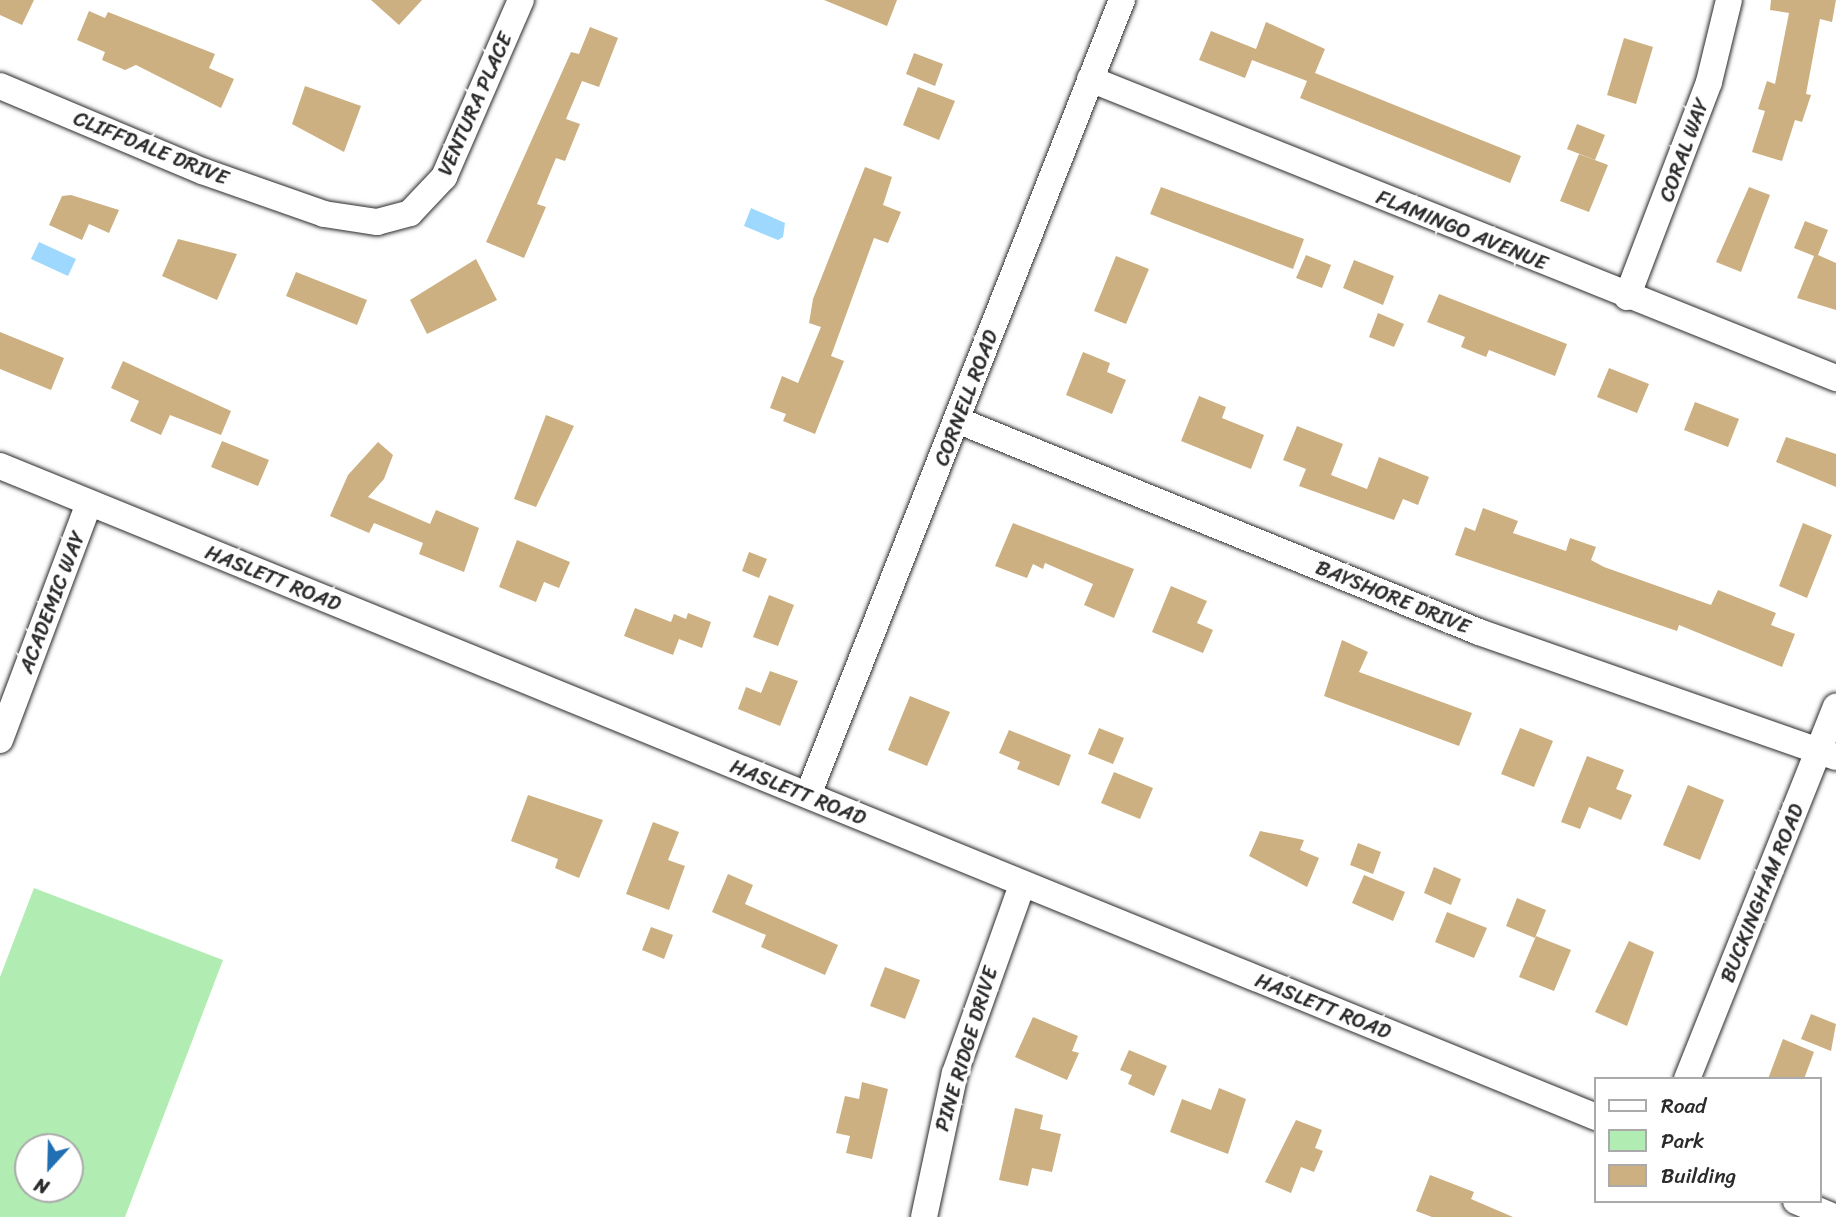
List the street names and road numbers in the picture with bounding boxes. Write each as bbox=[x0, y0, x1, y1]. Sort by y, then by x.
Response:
street label: VENTURA PLACE bbox=[432, 29, 518, 179]
street label: CORAL WAY bbox=[1654, 95, 1714, 205]
street label: CLIFFDALE DRIVE bbox=[70, 105, 232, 191]
street label: FLAMINGO AVENUE bbox=[1373, 184, 1551, 276]
street label: CORNELL ROAD bbox=[929, 327, 1003, 469]
street label: ACADEMIC WAY bbox=[14, 528, 90, 676]
street label: HASLETT ROAD bbox=[202, 539, 344, 617]
street label: BAYSHORE DRIVE bbox=[1312, 555, 1474, 639]
street label: HASLETT ROAD bbox=[727, 753, 869, 831]
street label: BUCKINGHAM ROAD bbox=[1715, 800, 1809, 986]
street label: PINE RIDGE DRIVE bbox=[928, 962, 1004, 1136]
street label: HASLETT ROAD bbox=[1252, 967, 1394, 1045]

